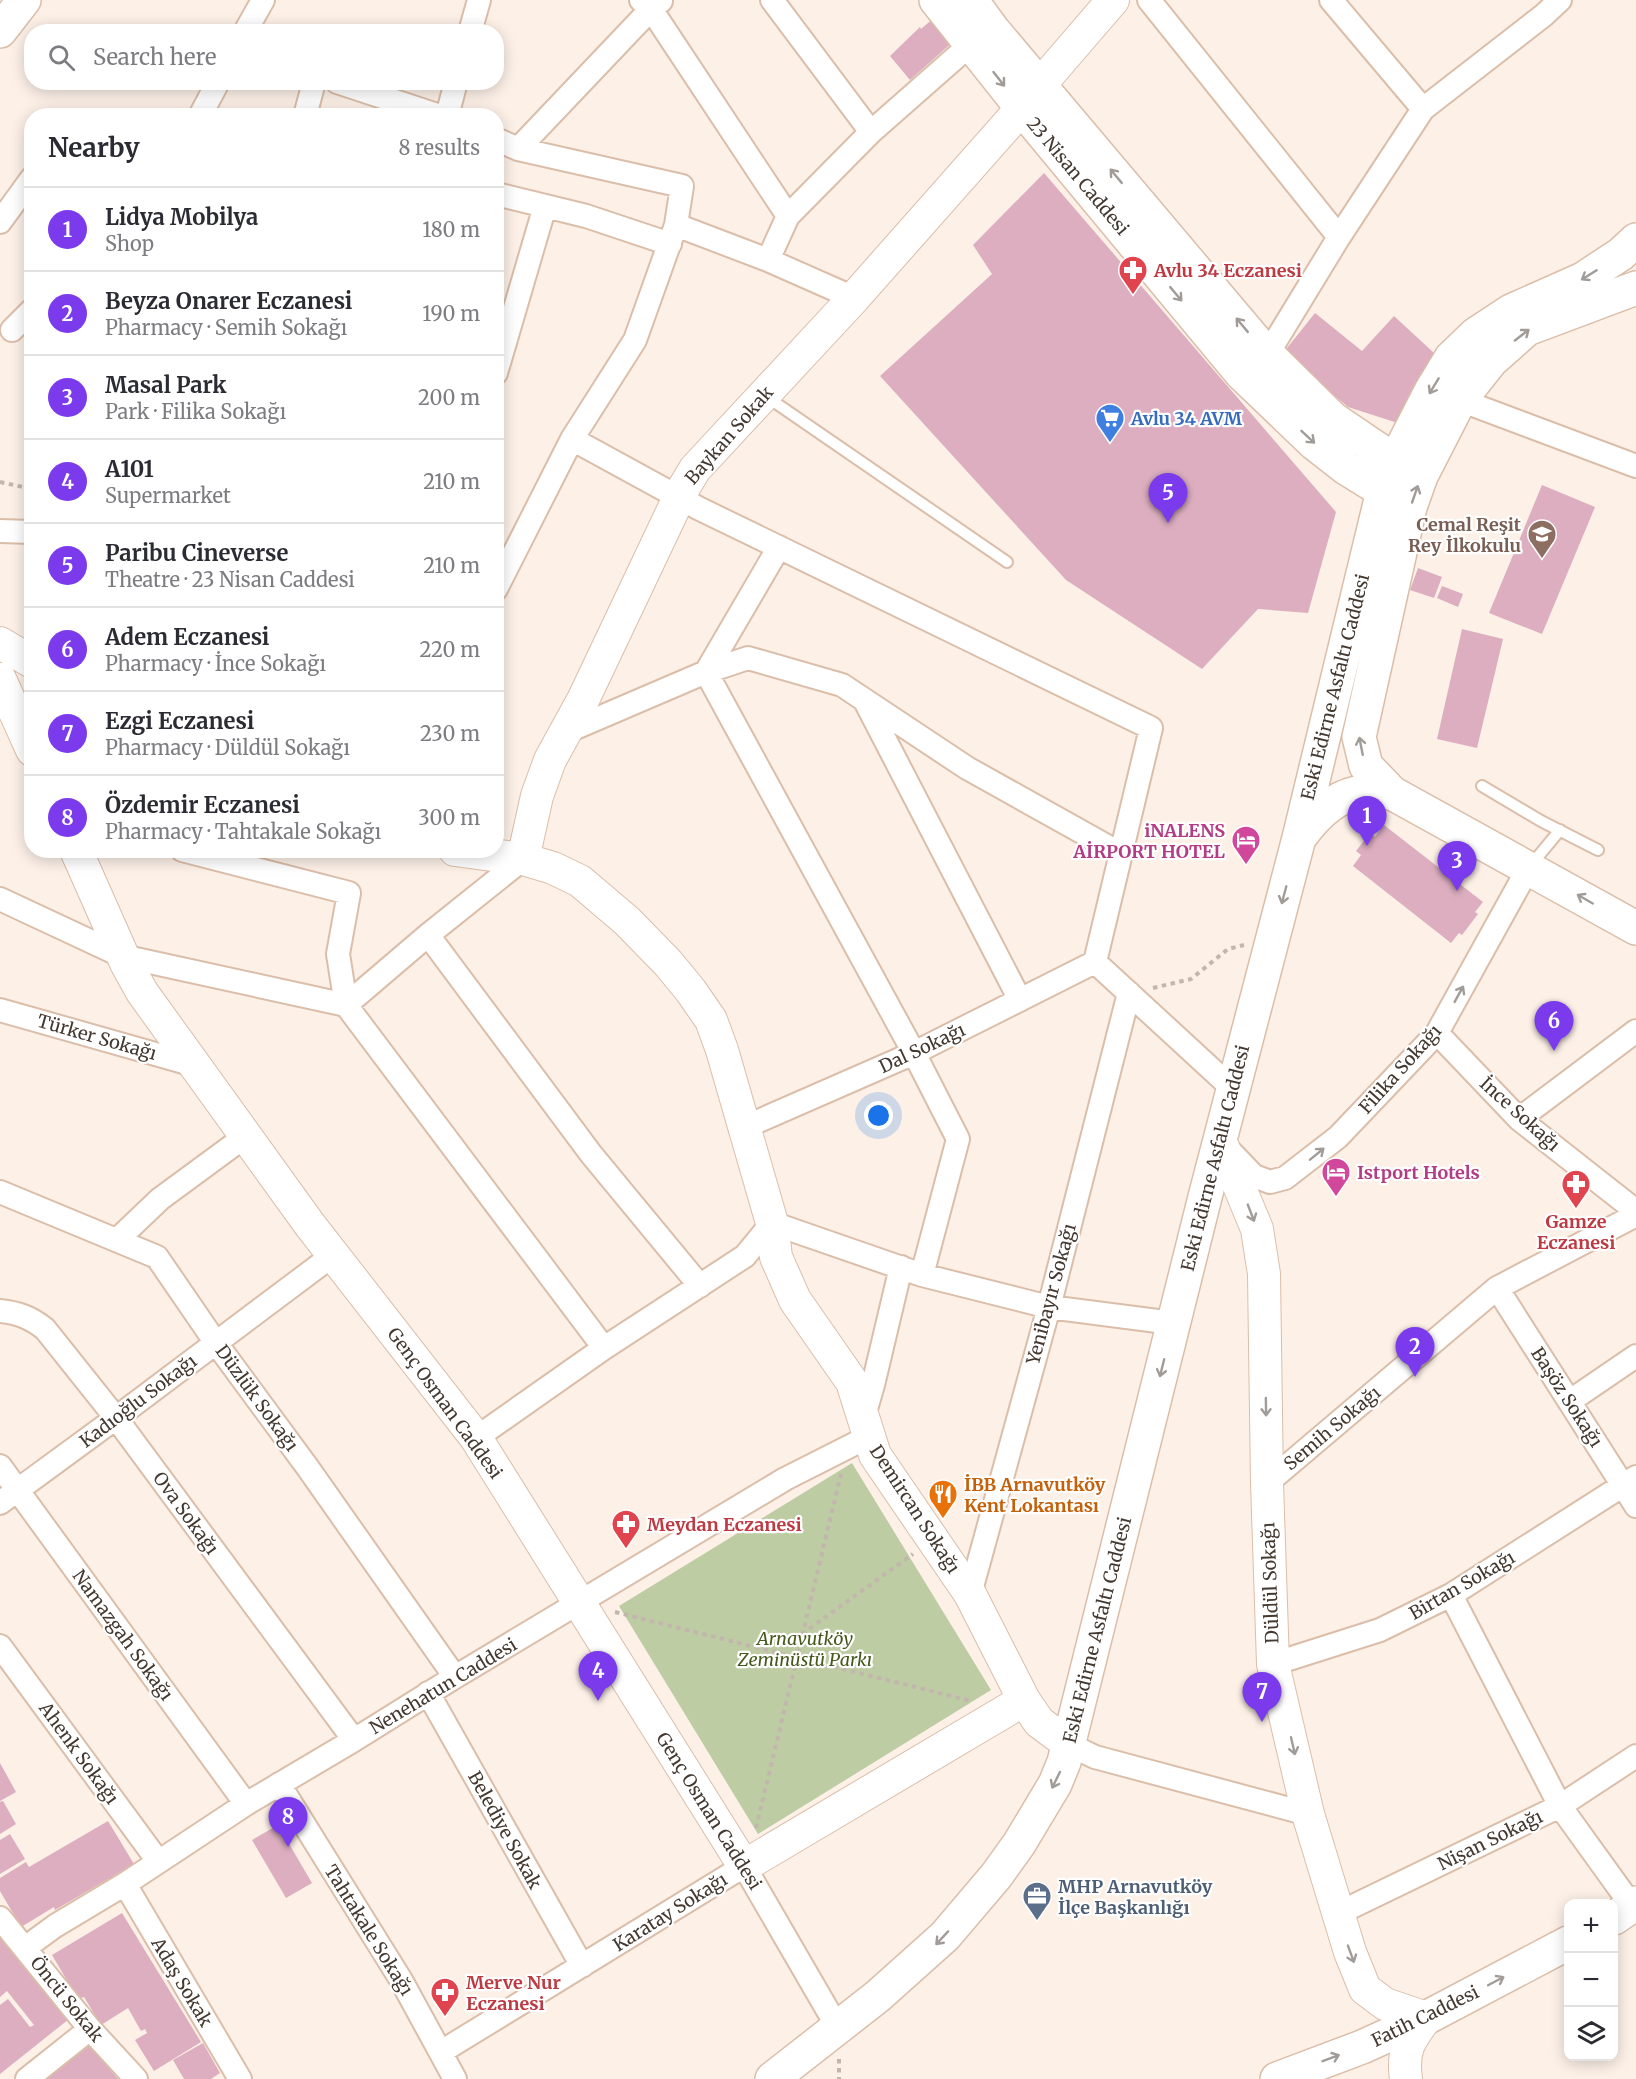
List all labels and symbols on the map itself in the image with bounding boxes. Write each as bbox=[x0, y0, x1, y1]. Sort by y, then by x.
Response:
one-way arrow bbox=[992, 70, 1005, 86]
street label: 23 Nisan Caddesi bbox=[1022, 112, 1134, 240]
one-way arrow bbox=[1109, 169, 1123, 184]
pharmacy icon: Avlu 34 Eczanesi bbox=[1117, 254, 1149, 296]
place label: Avlu 34 Eczanesi bbox=[1153, 259, 1302, 282]
one-way arrow bbox=[1581, 269, 1598, 281]
one-way arrow bbox=[1169, 286, 1183, 301]
one-way arrow bbox=[1235, 317, 1248, 333]
one-way arrow bbox=[1513, 328, 1529, 341]
one-way arrow bbox=[1428, 377, 1440, 394]
street label: Baykan Sokak bbox=[680, 381, 778, 489]
supermarket icon: Avlu 34 AVM bbox=[1094, 402, 1126, 444]
place label: Avlu 34 AVM bbox=[1130, 407, 1243, 430]
one-way arrow bbox=[1300, 430, 1315, 445]
pin: 5 bbox=[1148, 474, 1188, 523]
one-way arrow bbox=[1410, 485, 1421, 504]
place label: Cemal Reşit Rey İlkokulu bbox=[1408, 513, 1522, 557]
school or university icon: Cemal Reşit Rey İlkokulu bbox=[1526, 518, 1558, 560]
street label: Eski Edirne Asfaltı Caddesi bbox=[1296, 571, 1374, 802]
one-way arrow bbox=[1355, 736, 1366, 756]
pin: 1 bbox=[1348, 796, 1386, 846]
place label: iNALENS AİRPORT HOTEL bbox=[1072, 819, 1226, 863]
hotel icon: iNALENS AİRPORT HOTEL bbox=[1230, 824, 1262, 866]
pin: 3 bbox=[1438, 842, 1476, 891]
one-way arrow bbox=[1278, 885, 1289, 904]
one-way arrow bbox=[1577, 893, 1594, 905]
one-way arrow bbox=[1453, 986, 1465, 1003]
pin: 6 bbox=[1534, 1002, 1574, 1051]
street label: Türker Sokağı bbox=[35, 1009, 160, 1065]
street label: Dal Sokağı bbox=[875, 1018, 969, 1078]
street label: Filika Sokağı bbox=[1354, 1019, 1446, 1118]
street label: Eski Edirne Asfaltı Caddesi bbox=[1176, 1042, 1254, 1273]
street label: İnce Sokağı bbox=[1475, 1072, 1565, 1156]
your location bbox=[864, 1101, 893, 1130]
one-way arrow bbox=[1308, 1148, 1324, 1161]
hotel icon: Istport Hotels bbox=[1320, 1156, 1352, 1198]
place label: Istport Hotels bbox=[1357, 1161, 1480, 1184]
pharmacy icon: Gamze Eczanesi bbox=[1560, 1168, 1592, 1210]
one-way arrow bbox=[1246, 1203, 1257, 1222]
place label: Gamze Eczanesi bbox=[1537, 1210, 1615, 1254]
street label: Yenibayır Sokağı bbox=[1021, 1221, 1081, 1368]
street label: Genç Osman Caddesi bbox=[382, 1323, 508, 1483]
pin: 2 bbox=[1396, 1328, 1434, 1377]
street label: Düzlük Sokağı bbox=[211, 1340, 303, 1456]
street label: Başöz Sokağı bbox=[1526, 1343, 1608, 1451]
street label: Kadıoğlu Sokağı bbox=[75, 1349, 201, 1453]
one-way arrow bbox=[1155, 1359, 1167, 1378]
street label: Semih Sokağı bbox=[1279, 1381, 1385, 1475]
one-way arrow bbox=[1260, 1396, 1271, 1416]
street label: Demircan Sokağı bbox=[865, 1440, 965, 1578]
street label: Ova Sokağı bbox=[148, 1467, 224, 1559]
place label: İBB Arnavutköy Kent Lokantası bbox=[964, 1473, 1106, 1517]
restaurant icon: İBB Arnavutköy Kent Lokantası bbox=[927, 1478, 959, 1520]
pharmacy icon: Meydan Eczanesi bbox=[610, 1508, 642, 1550]
place label: Meydan Eczanesi bbox=[647, 1513, 802, 1536]
street label: Eski Edirne Asfaltı Caddesi bbox=[1058, 1514, 1136, 1745]
street label: Düldül Sokağı bbox=[1256, 1522, 1284, 1644]
street label: Birtan Sokağı bbox=[1405, 1545, 1519, 1624]
street label: Namazgah Sokağı bbox=[68, 1565, 178, 1705]
park label: Arnavutköy Zeminüstü Parkı bbox=[737, 1627, 872, 1671]
street label: Nenehatun Caddesi bbox=[365, 1633, 521, 1739]
pin: 4 bbox=[578, 1652, 618, 1701]
pin: 7 bbox=[1242, 1672, 1282, 1722]
street label: Ahenk Sokağı bbox=[34, 1697, 124, 1809]
street label: Genç Osman Caddesi bbox=[651, 1728, 767, 1894]
one-way arrow bbox=[1287, 1736, 1299, 1755]
street label: Belediye Sokak bbox=[463, 1767, 547, 1893]
one-way arrow bbox=[1049, 1771, 1061, 1789]
pin: 8 bbox=[268, 1798, 308, 1847]
street label: Nişan Sokağı bbox=[1434, 1805, 1546, 1875]
street label: Tahtakale Sokağı bbox=[320, 1860, 419, 2000]
street label: Karatay Sokağı bbox=[609, 1868, 732, 1956]
place label: MHP Arnavutköy İlçe Başkanlığı bbox=[1058, 1875, 1213, 1919]
office icon: MHP Arnavutköy İlçe Başkanlığı bbox=[1021, 1880, 1053, 1922]
one-way arrow bbox=[935, 1931, 950, 1946]
street label: Adaş Sokak bbox=[146, 1932, 218, 2031]
one-way arrow bbox=[1346, 1944, 1357, 1963]
street label: Öncü Sokak bbox=[26, 1952, 109, 2047]
place label: Merve Nur Eczanesi bbox=[466, 1971, 561, 2015]
one-way arrow bbox=[1487, 1975, 1504, 1987]
pharmacy icon: Merve Nur Eczanesi bbox=[429, 1976, 461, 2018]
street label: Fatih Caddesi bbox=[1368, 1980, 1482, 2052]
one-way arrow bbox=[1322, 2052, 1340, 2063]

